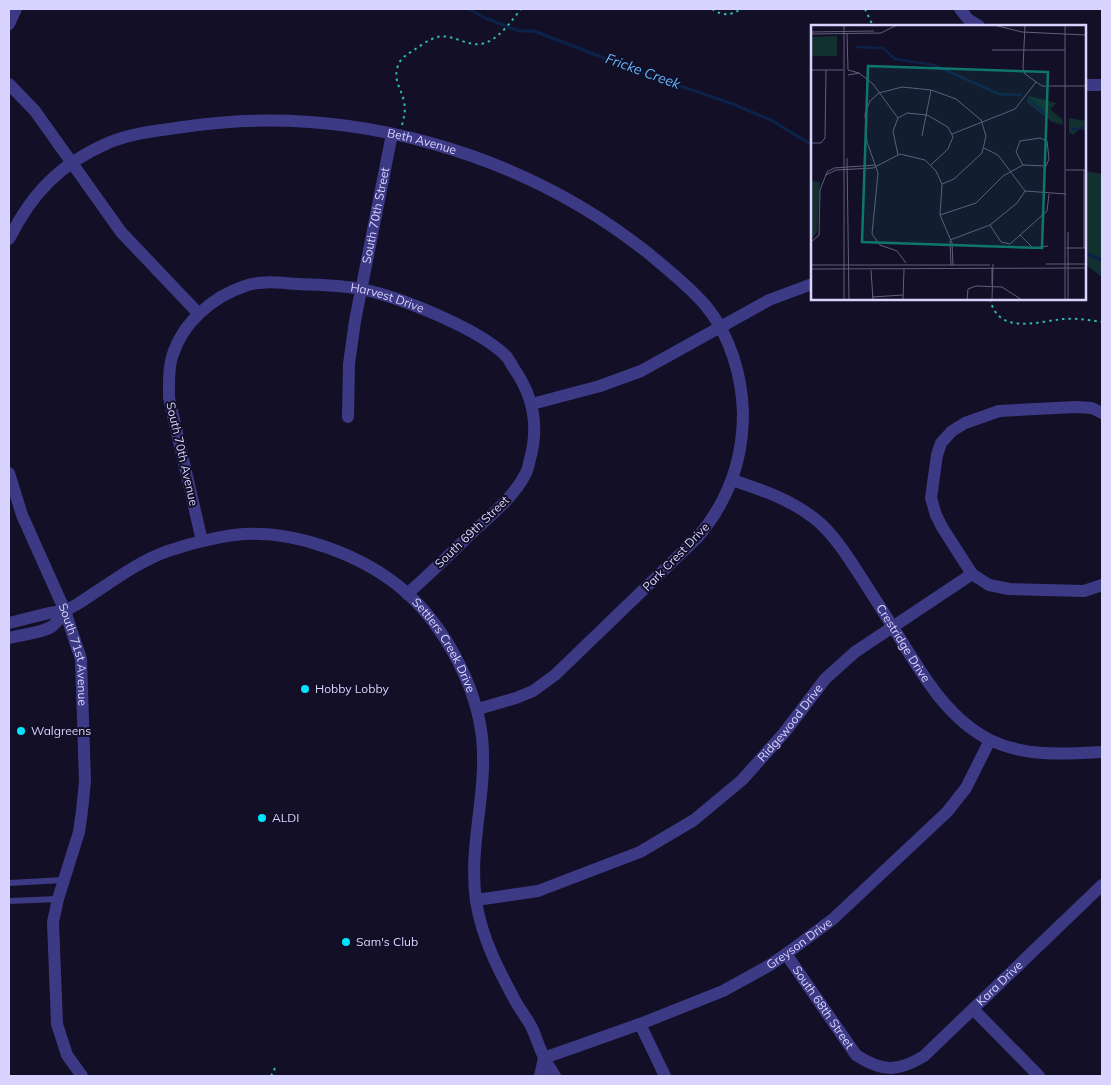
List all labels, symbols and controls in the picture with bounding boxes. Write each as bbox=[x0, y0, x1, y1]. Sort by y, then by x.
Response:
inset map bbox=[811, 25, 1086, 300]
water label: Fricke Creek bbox=[603, 49, 684, 93]
street label: Beth Avenue bbox=[386, 125, 458, 157]
street label: South 70th Street bbox=[359, 166, 392, 265]
street label: Harvest Drive bbox=[350, 279, 426, 316]
street label: South 70th Avenue bbox=[163, 400, 202, 507]
street label: South 69th Street bbox=[431, 492, 512, 571]
street label: Park Crest Drive bbox=[639, 519, 712, 594]
street label: Settlers Creek Drive bbox=[409, 594, 479, 695]
street label: South 71st Avenue bbox=[55, 601, 91, 706]
street label: Crestridge Drive bbox=[873, 601, 934, 685]
place label: Hobby Lobby bbox=[315, 681, 390, 696]
street label: Ridgewood Drive bbox=[754, 681, 826, 764]
marker: Hobby Lobby bbox=[299, 683, 311, 695]
place label: Walgreens bbox=[31, 723, 91, 738]
marker: Walgreens bbox=[15, 725, 27, 737]
place label: ALDI bbox=[272, 810, 299, 825]
marker: ALDI bbox=[256, 812, 268, 824]
street label: Greyson Drive bbox=[763, 914, 835, 972]
place label: Sam's Club bbox=[356, 934, 418, 949]
marker: Sam's Club bbox=[340, 936, 352, 948]
street label: Kara Drive bbox=[973, 957, 1026, 1009]
street label: South 68th Street bbox=[789, 963, 857, 1052]

